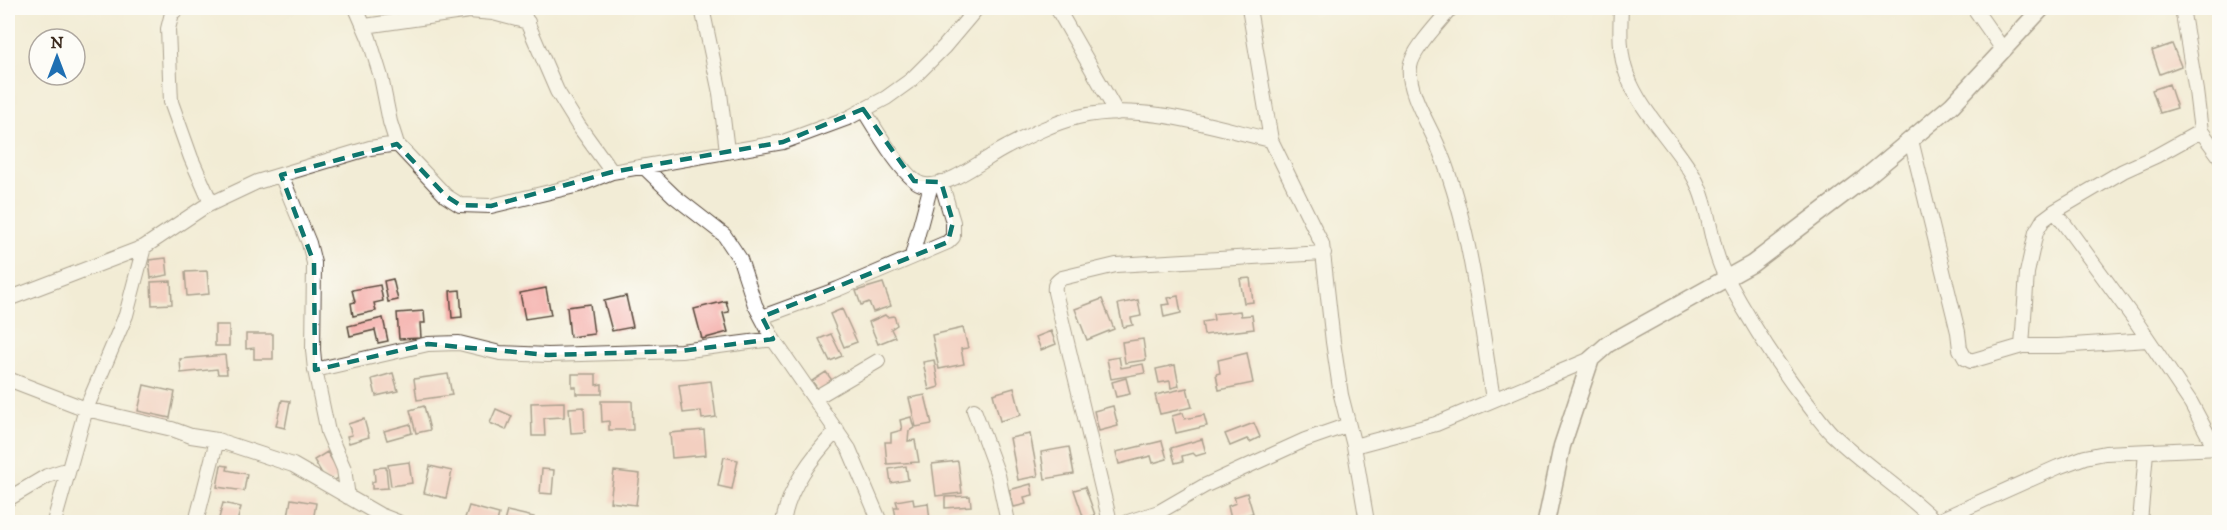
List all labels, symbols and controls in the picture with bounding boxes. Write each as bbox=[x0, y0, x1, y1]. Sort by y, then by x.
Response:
north arrow bbox=[27, 27, 87, 87]
text: N bbox=[50, 33, 64, 53]

